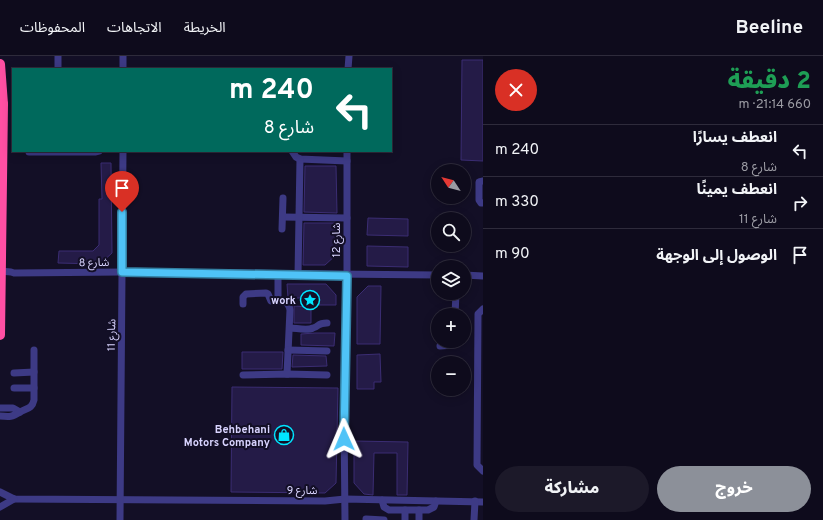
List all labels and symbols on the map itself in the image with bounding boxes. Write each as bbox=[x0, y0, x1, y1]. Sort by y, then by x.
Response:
north arrow bbox=[431, 164, 471, 204]
pin bbox=[105, 171, 139, 212]
street label: شارع 12 bbox=[330, 222, 344, 257]
street label: شارع 8 bbox=[79, 256, 110, 270]
place icon: work bbox=[299, 289, 321, 311]
place label: work bbox=[271, 294, 296, 308]
street label: شارع 11 bbox=[105, 318, 119, 351]
position arrow bbox=[323, 418, 365, 460]
place label: Behbehani Motors Company bbox=[184, 423, 270, 450]
shop icon: Behbehani Motors Company bbox=[273, 424, 295, 446]
street label: شارع 9 bbox=[287, 484, 318, 498]

